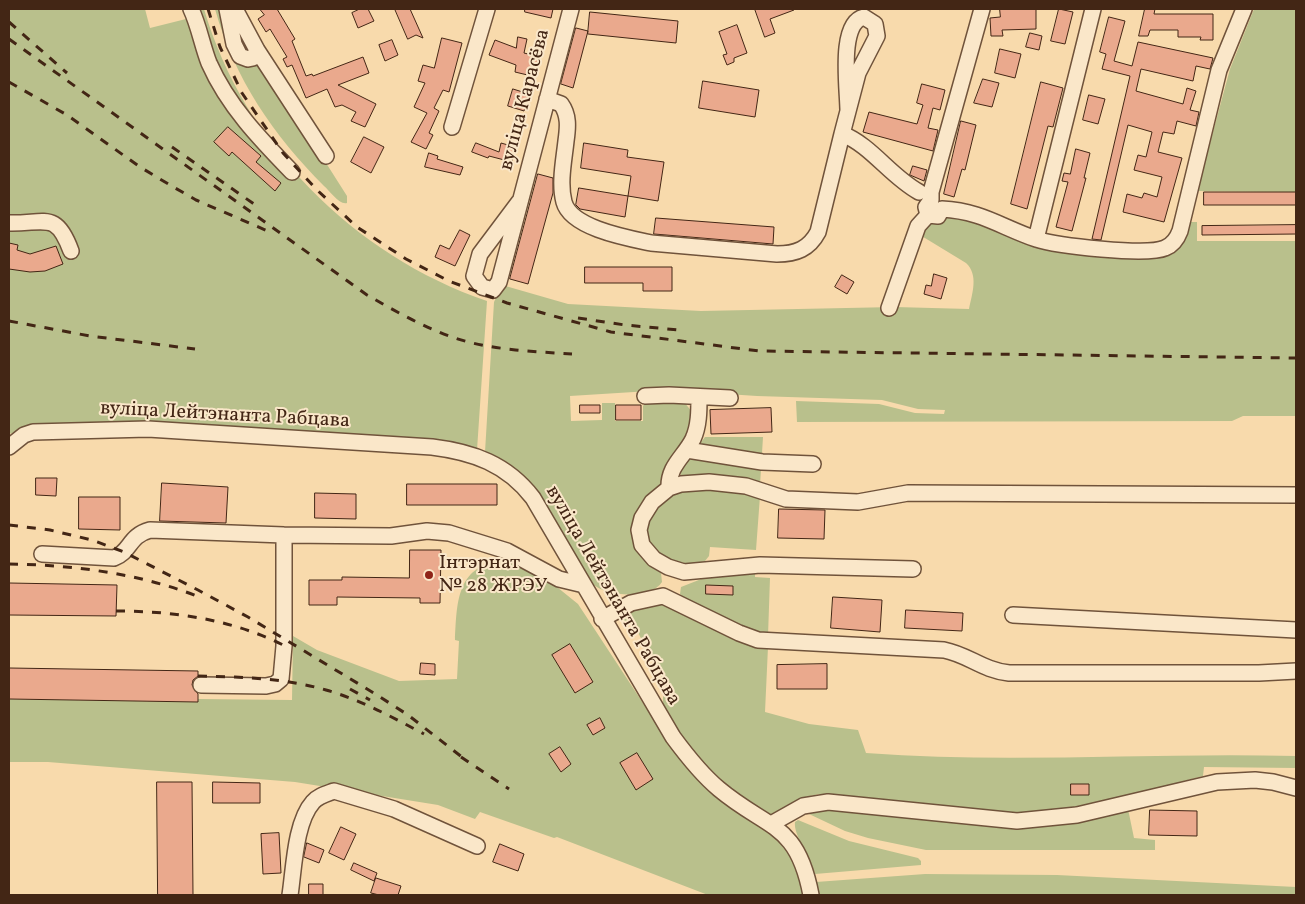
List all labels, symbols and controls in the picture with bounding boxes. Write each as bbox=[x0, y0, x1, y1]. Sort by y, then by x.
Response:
street label: вуліца Карасёва bbox=[496, 27, 556, 173]
street label: вуліца Лейтэнанта Рабцава bbox=[100, 397, 350, 435]
street label: вуліца Лейтэнанта Рабцава bbox=[539, 482, 685, 710]
place label: Інтэрнат № 28 ЖРЭУ bbox=[439, 552, 548, 599]
marker: Інтэрнат № 28 ЖРЭУ bbox=[423, 569, 435, 581]

